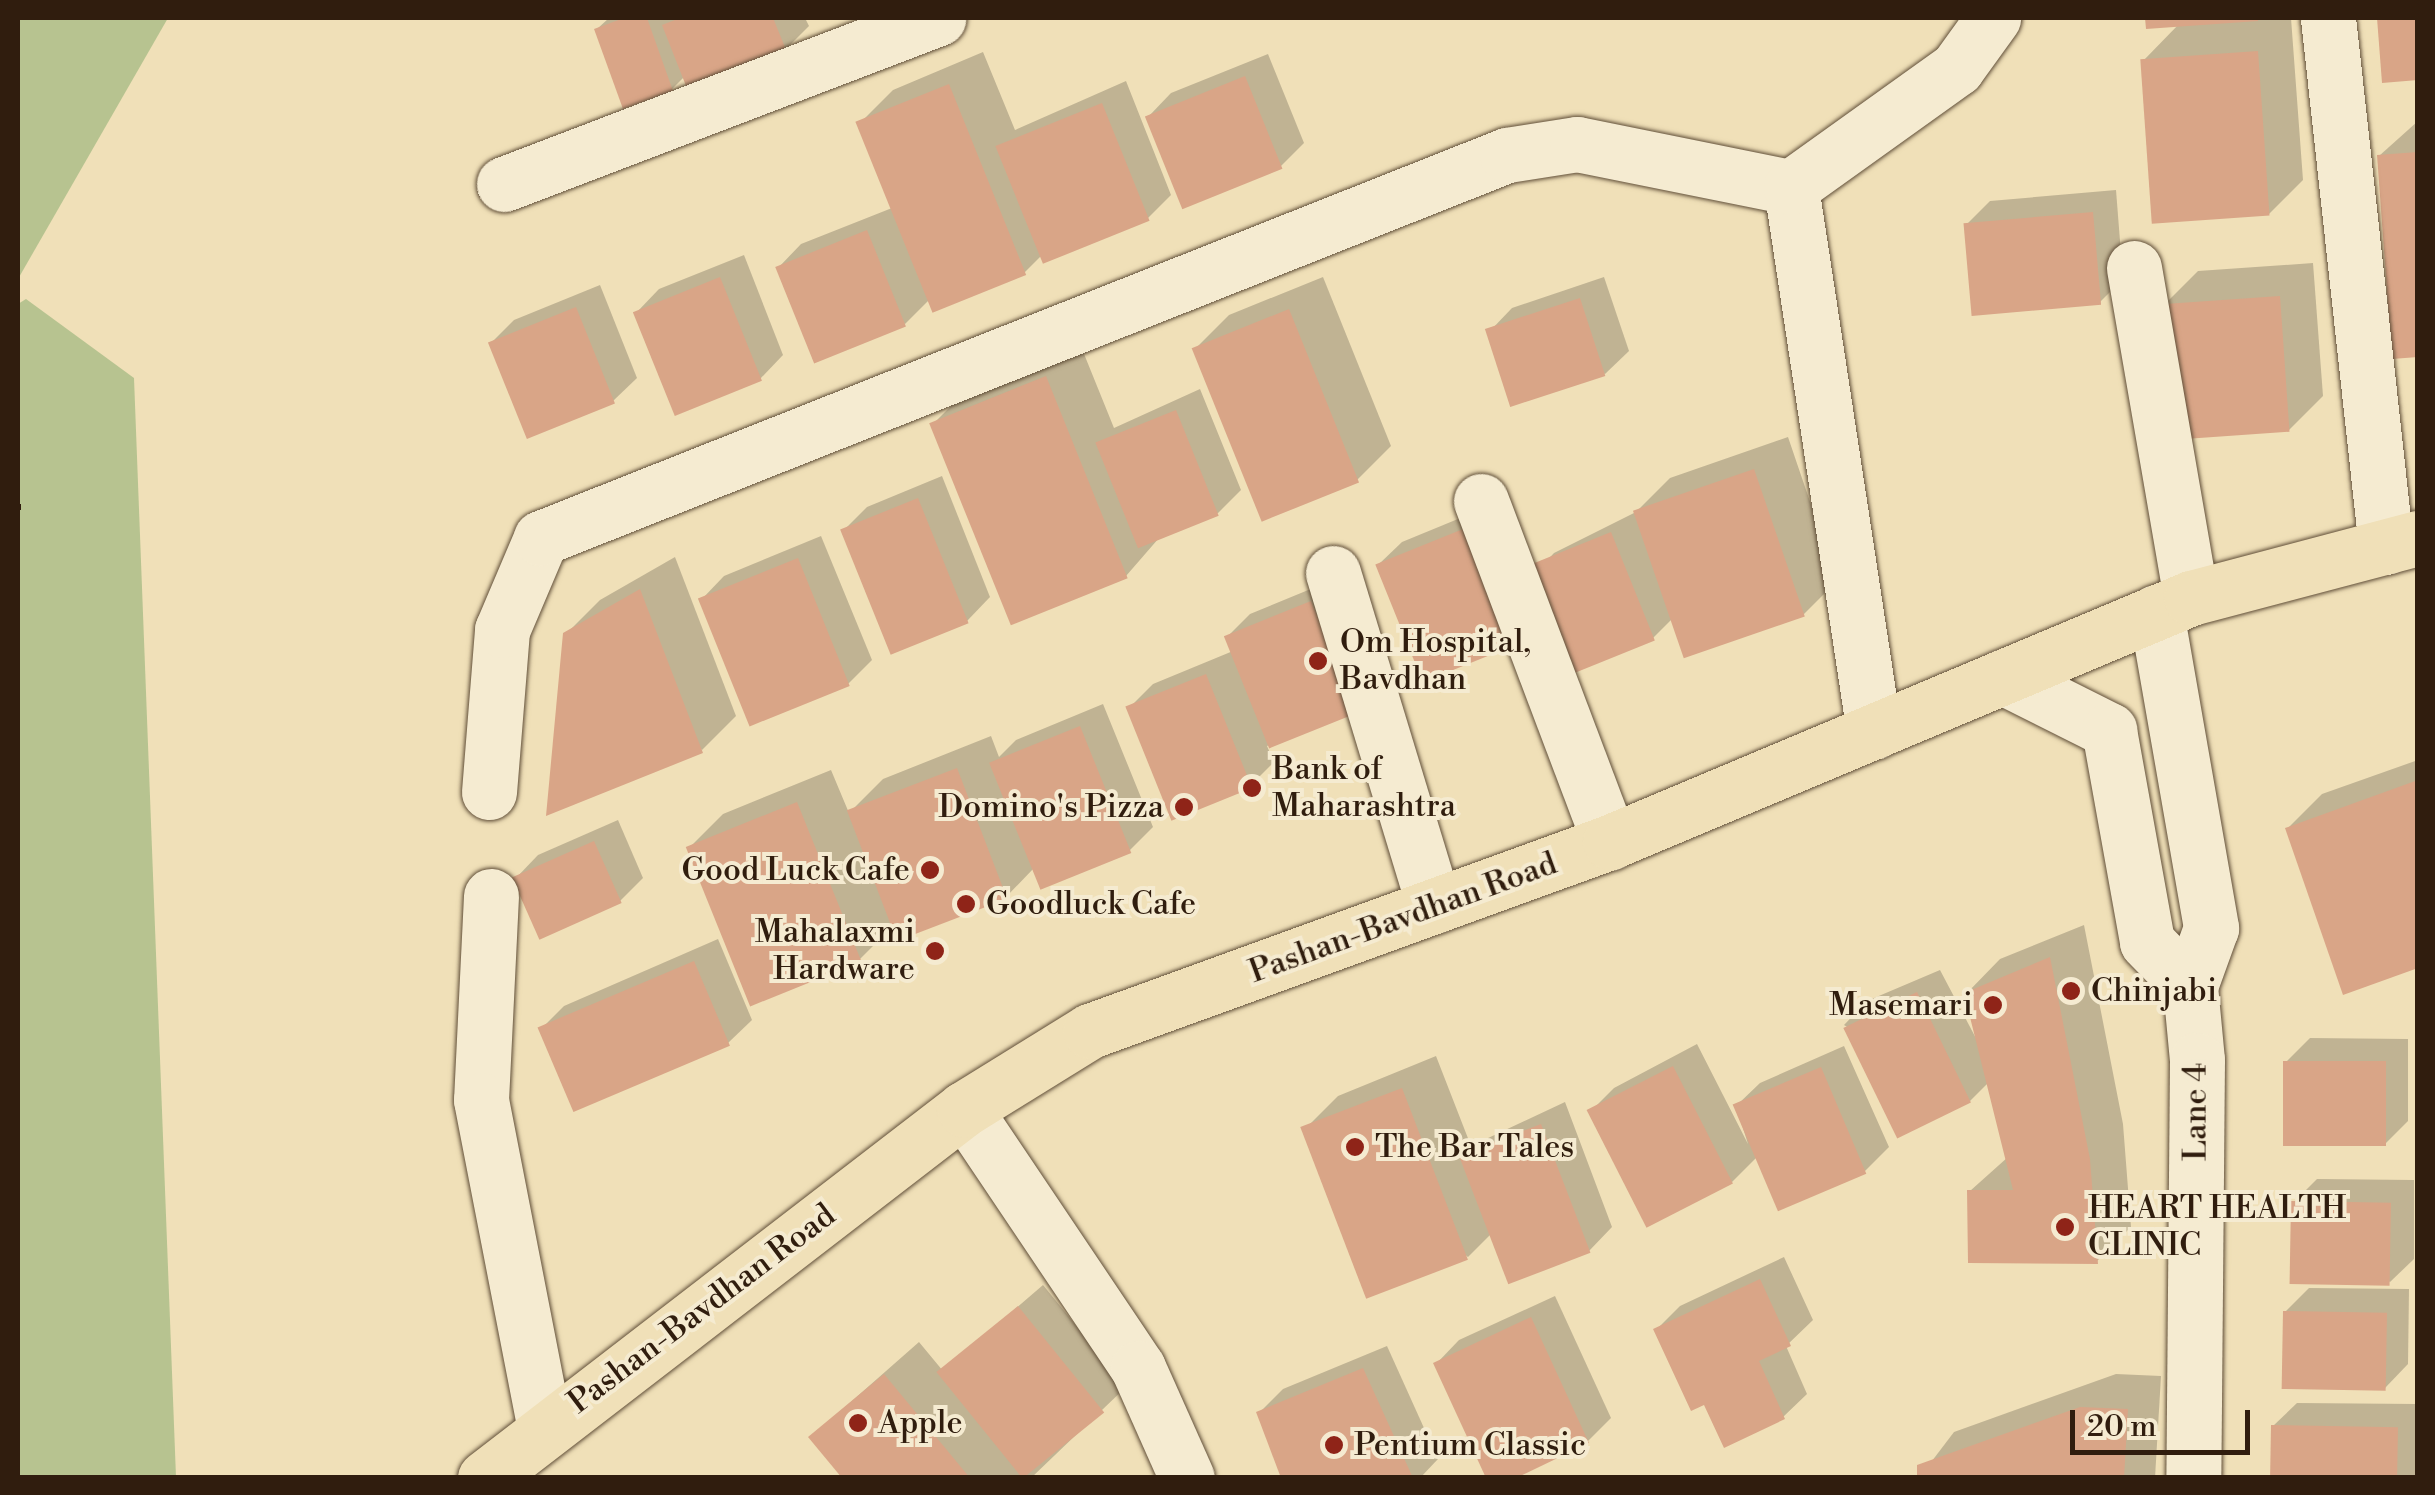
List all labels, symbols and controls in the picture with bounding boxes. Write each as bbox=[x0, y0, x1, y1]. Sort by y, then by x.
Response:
place label: Om Hospital, Bavdhan bbox=[1340, 624, 1531, 699]
marker: Om Hospital, Bavdhan bbox=[1305, 648, 1331, 674]
place label: Bank of Maharashtra bbox=[1272, 751, 1456, 826]
marker: Bank of Maharashtra bbox=[1241, 777, 1263, 799]
place label: Domino's Pizza bbox=[938, 788, 1164, 826]
marker: Domino's Pizza bbox=[1173, 796, 1195, 818]
street label: Pashan-Bavdhan Road bbox=[1244, 844, 1562, 992]
place label: Good Luck Cafe bbox=[682, 851, 910, 889]
marker: Good Luck Cafe bbox=[919, 859, 941, 881]
place label: Goodluck Cafe bbox=[986, 885, 1196, 923]
marker: Goodluck Cafe bbox=[955, 893, 977, 915]
place label: Mahalaxmi Hardware bbox=[755, 914, 915, 989]
marker: Mahalaxmi Hardware bbox=[924, 940, 946, 962]
place label: Chinjabi bbox=[2091, 972, 2217, 1010]
marker: Chinjabi bbox=[2060, 980, 2082, 1002]
place label: Masemari bbox=[1829, 986, 1973, 1024]
marker: Masemari bbox=[1982, 994, 2004, 1016]
street label: Lane 4 bbox=[2177, 1063, 2215, 1161]
place label: The Bar Tales bbox=[1375, 1128, 1574, 1166]
marker: The Bar Tales bbox=[1344, 1136, 1366, 1158]
place label: HEART HEALTH CLINIC bbox=[2088, 1190, 2346, 1265]
street label: Pashan-Bavdhan Road bbox=[561, 1196, 843, 1422]
marker: HEART HEALTH CLINIC bbox=[2052, 1214, 2078, 1240]
scale bar bbox=[2075, 1390, 2255, 1452]
place label: Apple bbox=[878, 1404, 963, 1442]
text: 20 m bbox=[2087, 1408, 2156, 1446]
marker: Apple bbox=[847, 1412, 869, 1434]
place label: Pentium Classic bbox=[1354, 1426, 1586, 1464]
marker: Pentium Classic bbox=[1323, 1434, 1345, 1456]

